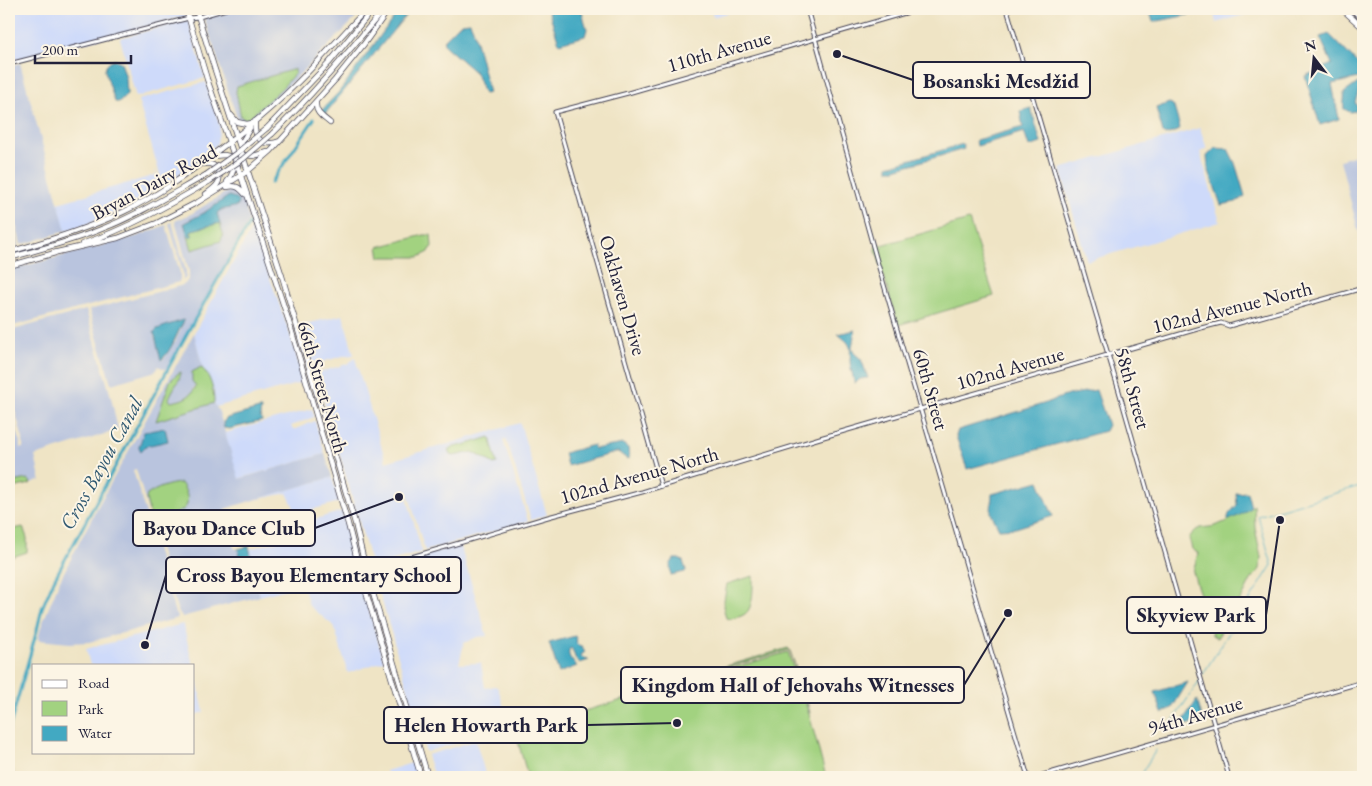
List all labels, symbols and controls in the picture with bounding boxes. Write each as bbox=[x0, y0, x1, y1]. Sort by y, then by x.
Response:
street label: 110th Avenue bbox=[664, 24, 774, 78]
scale bar bbox=[35, 32, 131, 64]
north arrow bbox=[1290, 32, 1340, 82]
text: N bbox=[1302, 35, 1319, 56]
text: 200 m bbox=[42, 40, 79, 59]
callout: Bosanski Mesdžid bbox=[913, 62, 1090, 98]
text: Bosanski Mesdžid bbox=[923, 67, 1080, 94]
street label: Bryan Dairy Road bbox=[87, 138, 222, 226]
street label: Oakhaven Drive bbox=[593, 232, 653, 358]
street label: 102nd Avenue North bbox=[1149, 275, 1315, 339]
street label: 66th Street North bbox=[292, 318, 354, 456]
street label: 102nd Avenue bbox=[953, 340, 1067, 396]
street label: 58th Street bbox=[1109, 344, 1157, 433]
street label: 60th Street bbox=[907, 345, 955, 434]
water label: Cross Bayou Canal bbox=[53, 391, 149, 534]
street label: 102nd Avenue North bbox=[557, 440, 721, 510]
callout: Bayou Dance Club bbox=[133, 510, 315, 546]
text: Bayou Dance Club bbox=[143, 514, 305, 541]
callout: Cross Bayou Elementary School bbox=[166, 557, 461, 593]
text: Cross Bayou Elementary School bbox=[177, 561, 451, 588]
callout: Skyview Park bbox=[1127, 597, 1266, 633]
text: Skyview Park bbox=[1136, 601, 1256, 628]
legend bbox=[32, 664, 195, 754]
callout: Kingdom Hall of Jehovahs Witnesses bbox=[621, 667, 964, 703]
text: Kingdom Hall of Jehovahs Witnesses bbox=[632, 671, 954, 698]
text: Road bbox=[78, 673, 110, 692]
street label: 94th Avenue bbox=[1145, 689, 1245, 741]
text: Park bbox=[78, 699, 105, 718]
callout: Helen Howarth Park bbox=[384, 707, 587, 743]
text: Helen Howarth Park bbox=[394, 711, 578, 738]
text: Water bbox=[78, 723, 112, 742]

